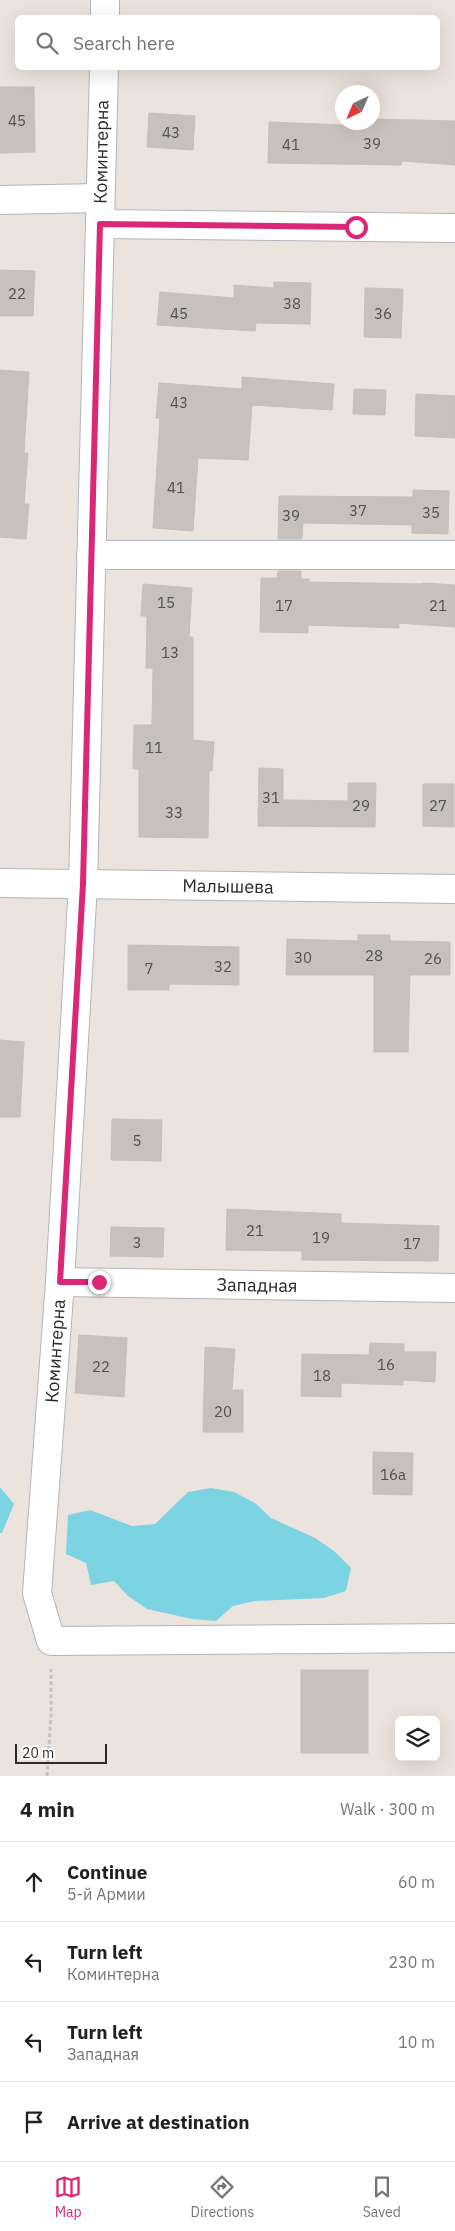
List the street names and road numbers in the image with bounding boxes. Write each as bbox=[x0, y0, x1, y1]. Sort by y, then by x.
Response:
street label: Коминтерна bbox=[89, 99, 113, 204]
street label: Малышева bbox=[182, 874, 274, 898]
street label: Западная bbox=[216, 1273, 298, 1297]
street label: Коминтерна bbox=[40, 1298, 70, 1404]

